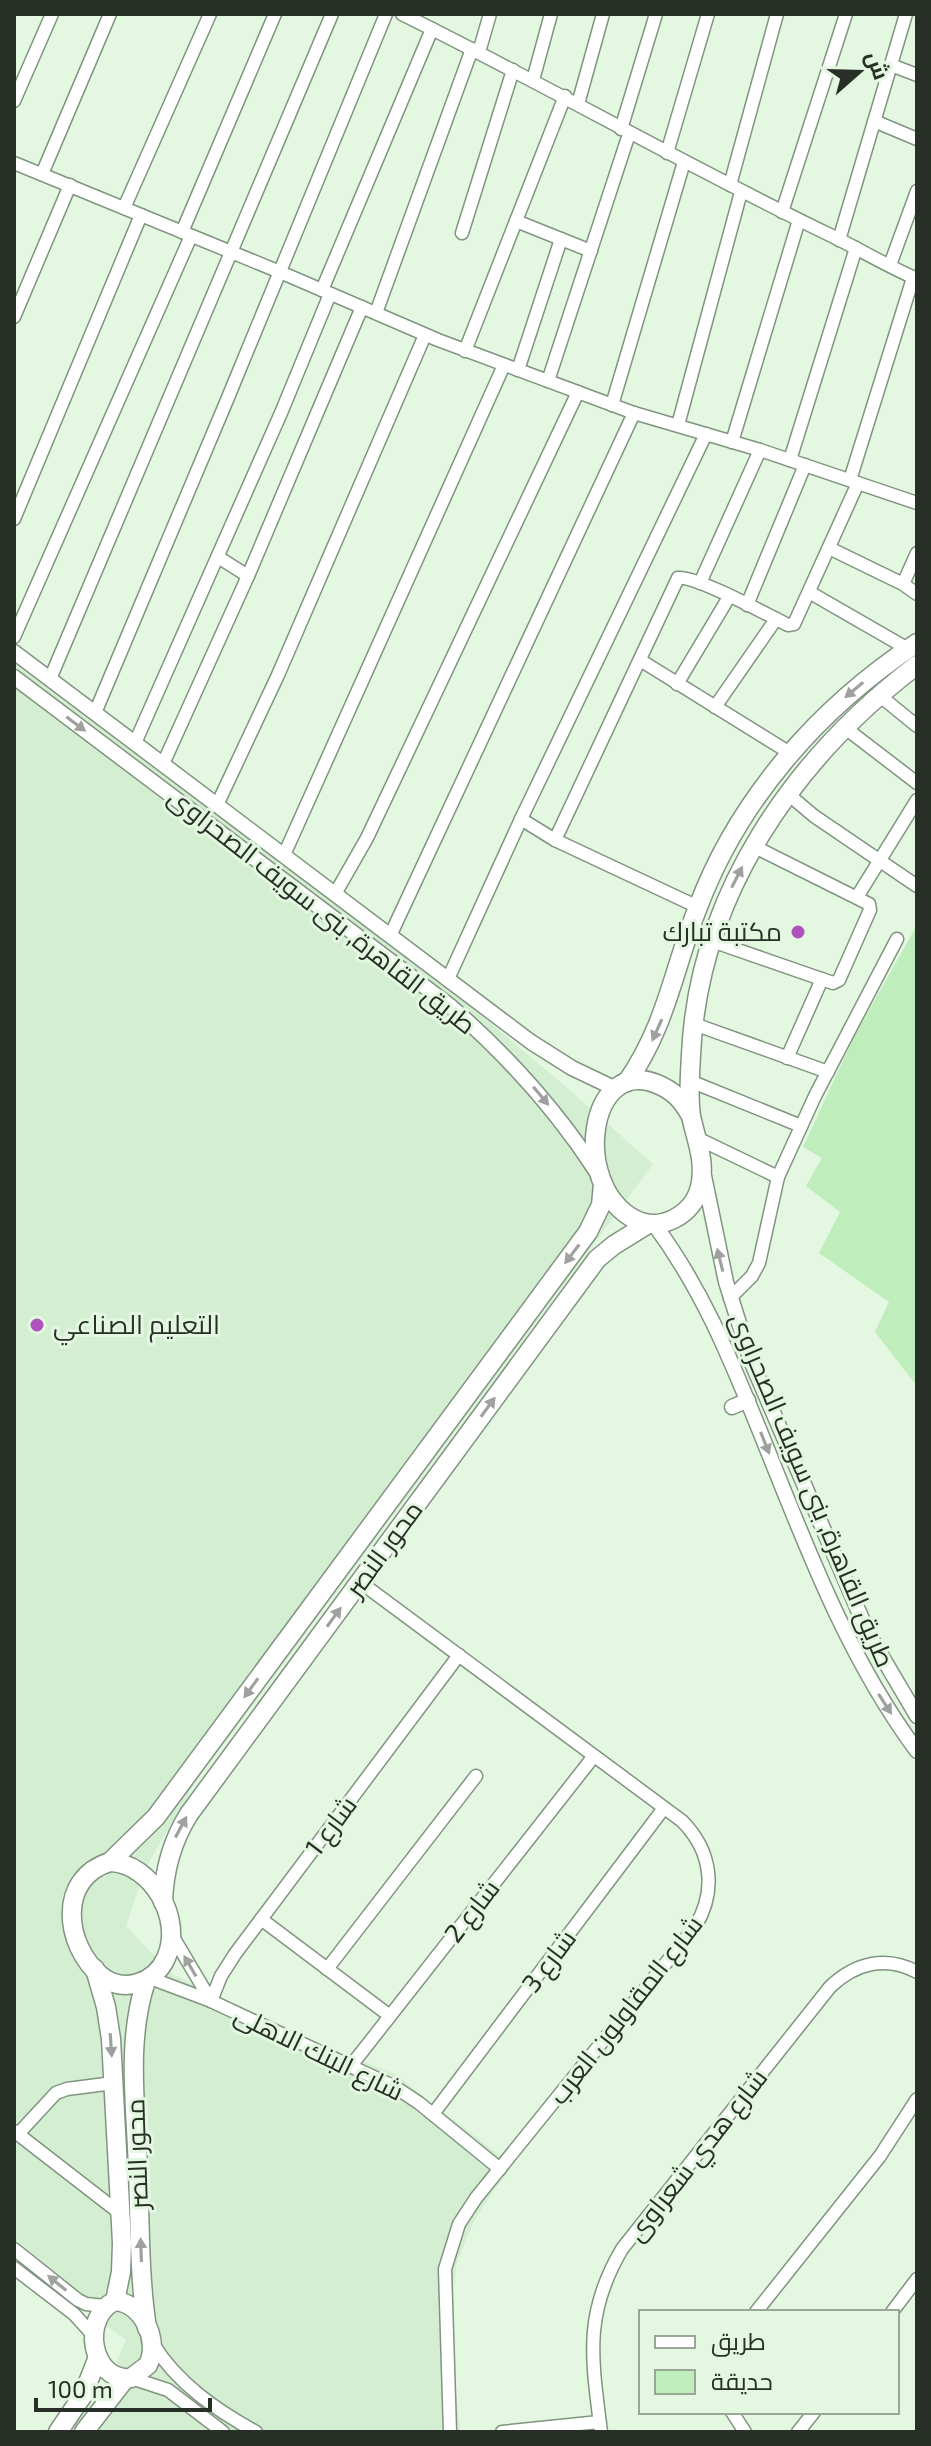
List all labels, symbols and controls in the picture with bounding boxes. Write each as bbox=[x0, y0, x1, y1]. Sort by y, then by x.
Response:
north arrow bbox=[819, 32, 899, 112]
text: ش bbox=[860, 47, 896, 83]
one-way arrow bbox=[845, 681, 865, 698]
one-way arrow bbox=[66, 716, 87, 731]
street label: طريق القاهرة, بنى سويف الصحراوى bbox=[162, 780, 483, 1041]
one-way arrow bbox=[730, 865, 743, 888]
place label: مكتبة تبارك bbox=[663, 915, 782, 947]
marker: مكتبة تبارك bbox=[789, 923, 807, 941]
one-way arrow bbox=[650, 1018, 664, 1042]
one-way arrow bbox=[532, 1085, 549, 1105]
one-way arrow bbox=[564, 1243, 580, 1265]
one-way arrow bbox=[714, 1248, 726, 1273]
place label: التعليم الصناعي bbox=[53, 1308, 220, 1346]
street label: طريق القاهرة, بنى سويف الصحراوى bbox=[723, 1308, 902, 1672]
marker: التعليم الصناعي bbox=[28, 1316, 46, 1334]
one-way arrow bbox=[479, 1397, 495, 1418]
one-way arrow bbox=[759, 1431, 772, 1455]
street label: محور النصر bbox=[336, 1494, 429, 1604]
one-way arrow bbox=[325, 1607, 341, 1627]
one-way arrow bbox=[244, 1678, 260, 1699]
one-way arrow bbox=[877, 1693, 891, 1715]
street label: شارع 1 bbox=[297, 1789, 365, 1863]
one-way arrow bbox=[175, 1816, 188, 1839]
street label: شارع 2 bbox=[437, 1873, 507, 1949]
street label: شارع المقاولون العرب bbox=[542, 1909, 710, 2111]
street label: شارع 3 bbox=[514, 1923, 584, 1999]
one-way arrow bbox=[183, 1955, 197, 1977]
street label: شارع البنك الاهلى bbox=[229, 1997, 409, 2109]
one-way arrow bbox=[105, 2033, 118, 2058]
street label: شارع هدي شعراوى bbox=[619, 2062, 777, 2250]
street label: محور النصر bbox=[118, 2098, 154, 2212]
one-way arrow bbox=[134, 2237, 147, 2262]
one-way arrow bbox=[47, 2275, 67, 2292]
legend bbox=[639, 2310, 899, 2414]
text: طريق bbox=[711, 2326, 766, 2357]
scale bar bbox=[36, 2362, 210, 2412]
text: حديقة bbox=[711, 2366, 773, 2395]
text: 100 m bbox=[48, 2374, 113, 2403]

